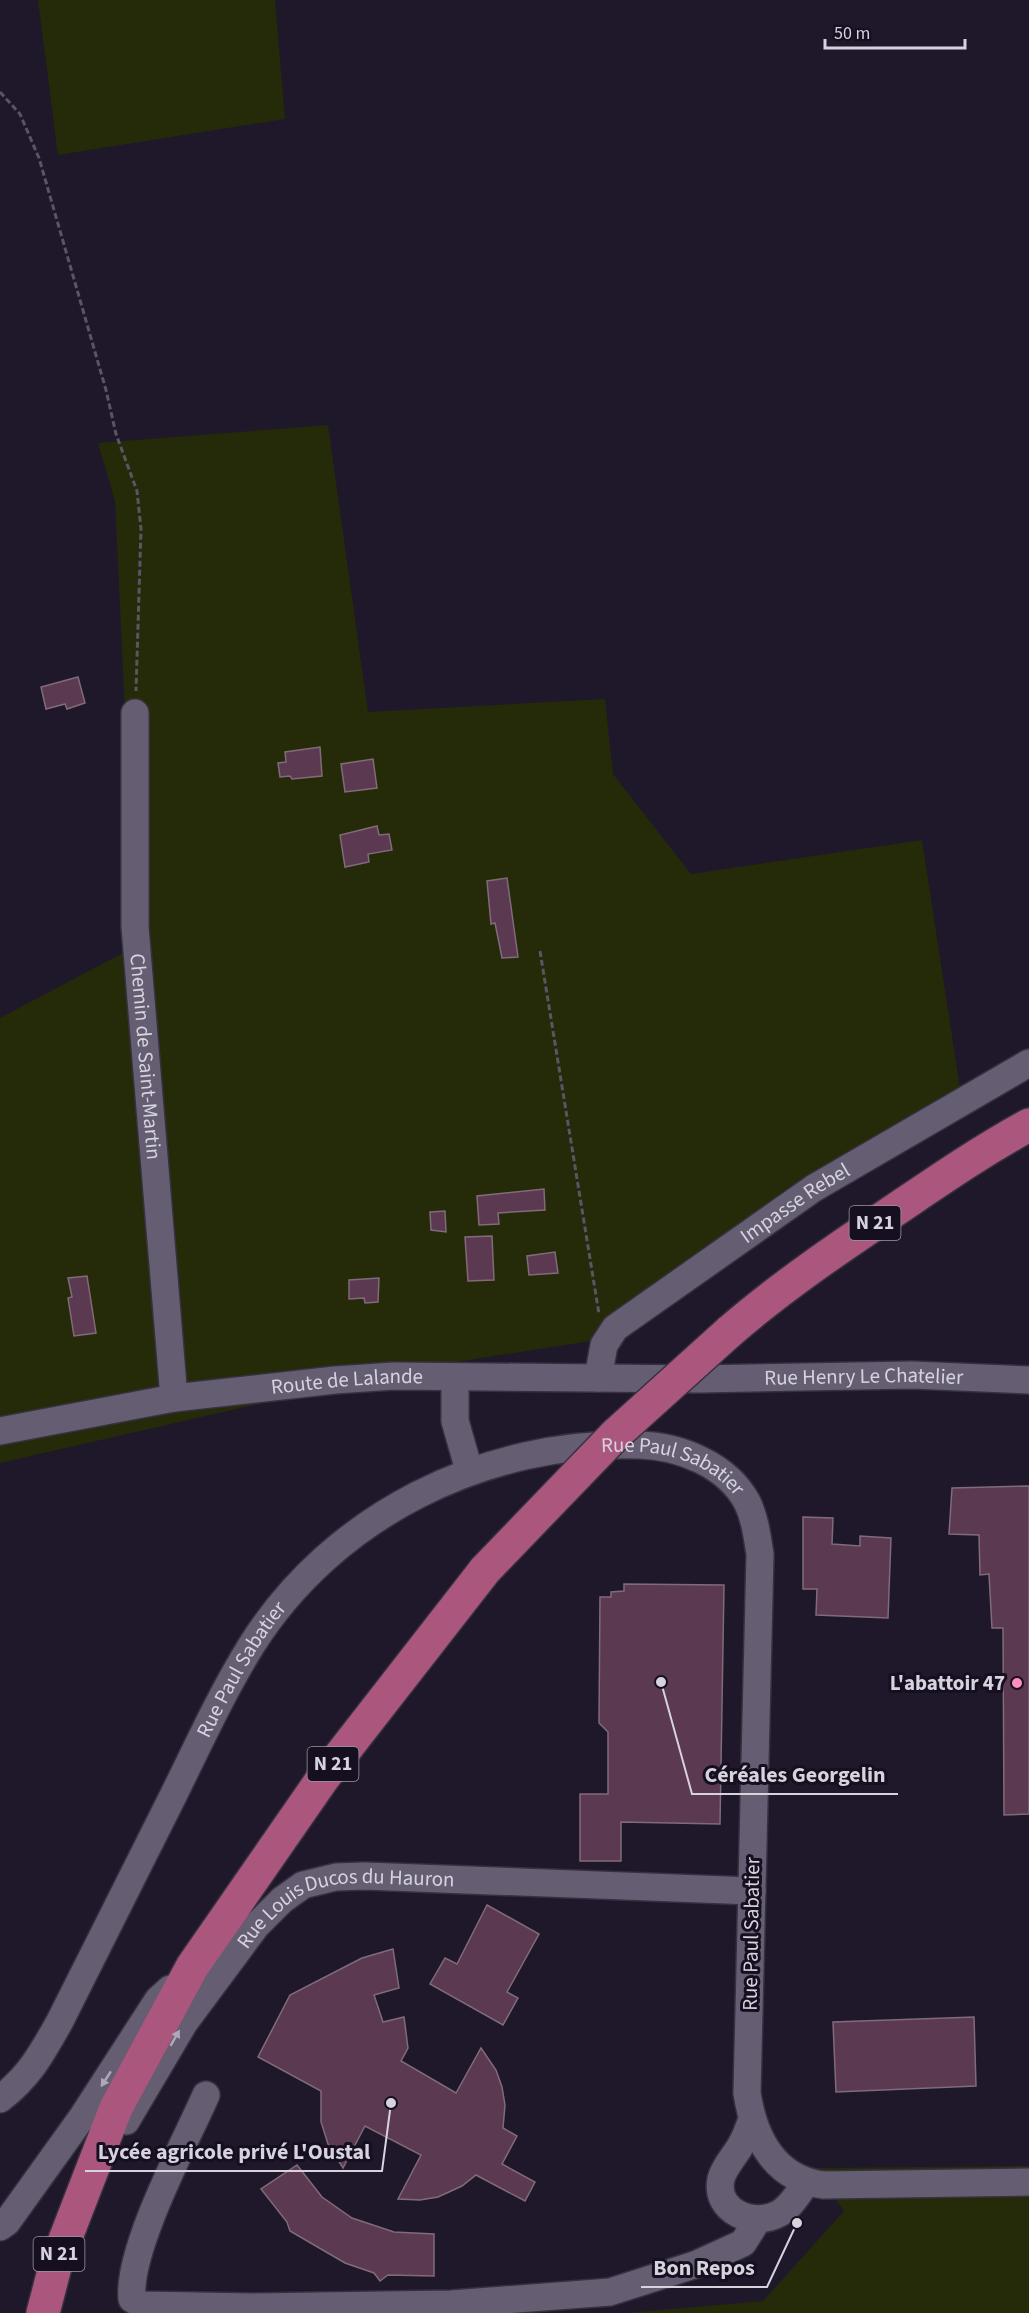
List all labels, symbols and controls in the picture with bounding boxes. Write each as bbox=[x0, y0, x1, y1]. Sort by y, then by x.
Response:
scale bar bbox=[825, 12, 964, 50]
text: 50 m bbox=[834, 21, 870, 46]
street label: Chemin de Saint-Martin bbox=[122, 952, 169, 1161]
street label: Impasse Rebel bbox=[734, 1155, 855, 1251]
road number: N 21 bbox=[850, 1206, 900, 1240]
street label: Rue Henry Le Chatelier bbox=[764, 1360, 965, 1393]
street label: Route de Lalande bbox=[269, 1361, 423, 1402]
street label: Rue Paul Sabatier bbox=[600, 1430, 753, 1502]
street label: Rue Paul Sabatier bbox=[189, 1594, 293, 1743]
place label: L'abattoir 47 bbox=[890, 1668, 1005, 1698]
marker: L'abattoir 47 bbox=[1010, 1676, 1024, 1690]
road number: N 21 bbox=[308, 1747, 358, 1781]
callout: Céréales Georgelin bbox=[692, 1754, 898, 1794]
text: Céréales Georgelin bbox=[704, 1759, 886, 1791]
street label: Rue Paul Sabatier bbox=[735, 1856, 767, 2011]
street label: Rue Louis Ducos du Hauron bbox=[229, 1861, 455, 1955]
one-way arrow bbox=[170, 2029, 180, 2046]
one-way arrow bbox=[101, 2071, 112, 2087]
callout: Lycée agricole privé L'Oustal bbox=[85, 2131, 382, 2171]
text: Lycée agricole privé L'Oustal bbox=[98, 2136, 371, 2168]
road number: N 21 bbox=[34, 2237, 84, 2271]
callout: Bon Repos bbox=[641, 2247, 767, 2287]
text: Bon Repos bbox=[653, 2252, 755, 2284]

